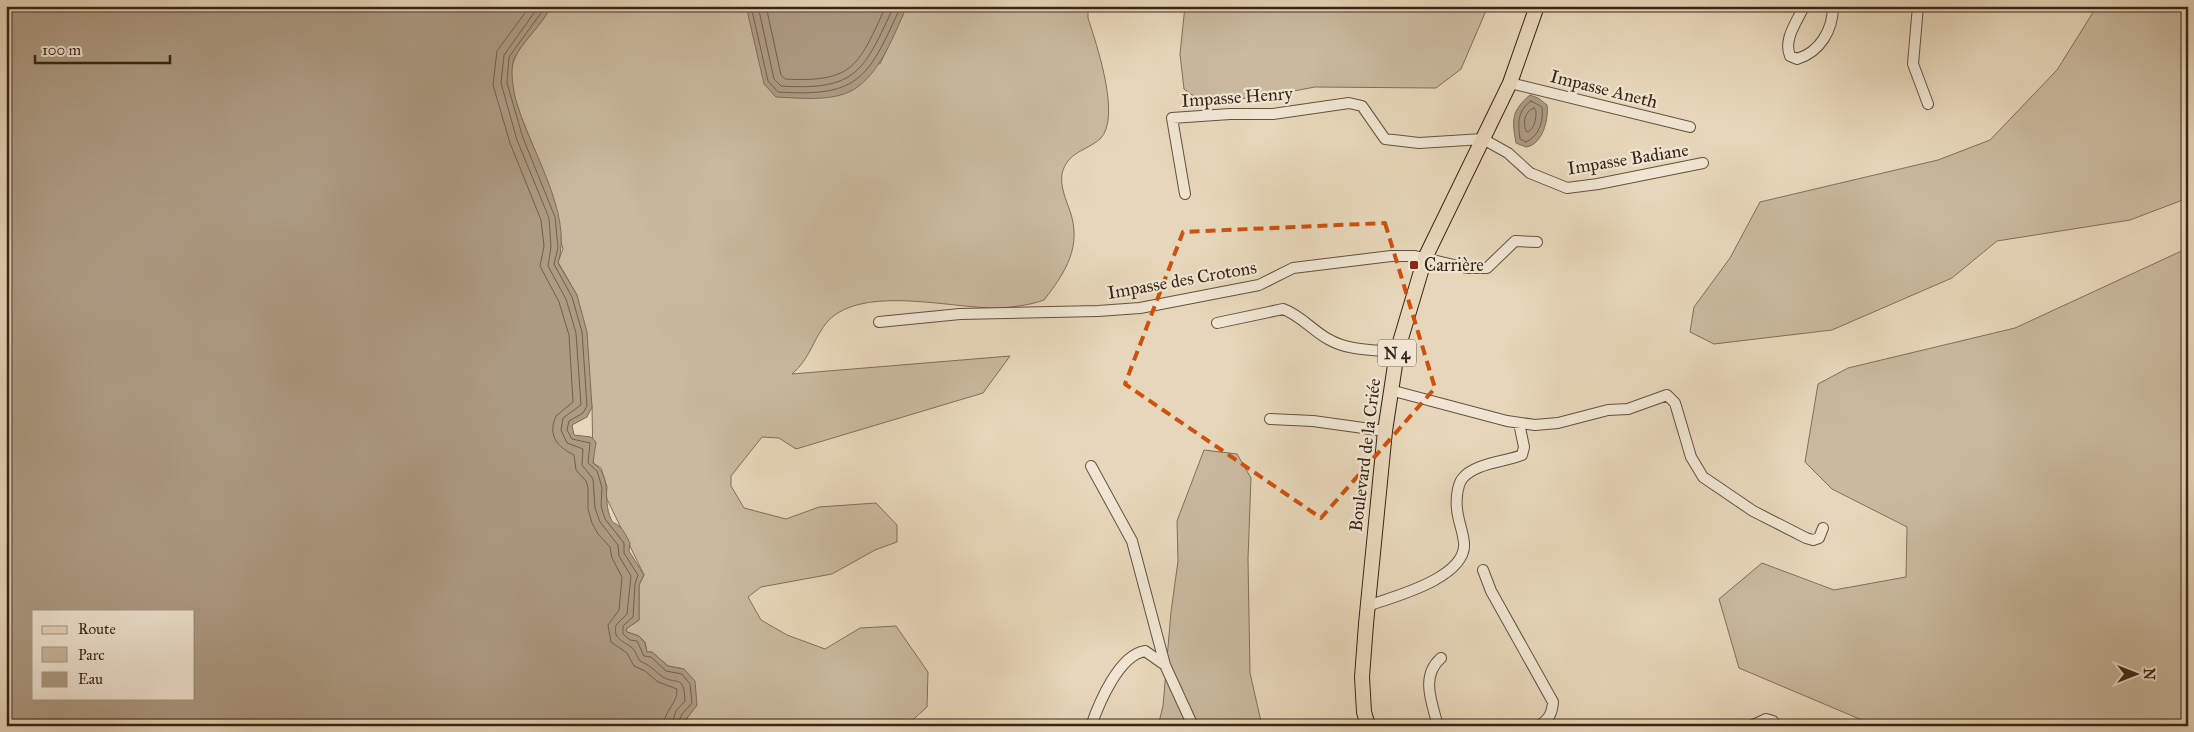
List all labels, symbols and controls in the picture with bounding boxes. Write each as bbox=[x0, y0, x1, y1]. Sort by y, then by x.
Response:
scale bar bbox=[35, 32, 170, 64]
text: 100 m bbox=[42, 41, 82, 59]
street label: Impasse Aneth bbox=[1548, 65, 1660, 113]
street label: Impasse Henry bbox=[1180, 82, 1294, 112]
street label: Impasse Badiane bbox=[1566, 139, 1690, 179]
place label: Carrière bbox=[1424, 254, 1484, 276]
street label: Impasse des Crotons bbox=[1106, 256, 1258, 304]
marker: Carrière bbox=[1408, 259, 1420, 271]
road number: N 4 bbox=[1378, 339, 1416, 366]
street label: Boulevard de la Criée bbox=[1345, 377, 1385, 533]
legend bbox=[32, 610, 195, 700]
text: Route bbox=[78, 620, 116, 638]
text: Parc bbox=[78, 646, 105, 664]
north arrow bbox=[2112, 650, 2162, 700]
text: N bbox=[2140, 668, 2157, 680]
text: Eau bbox=[78, 670, 103, 688]

